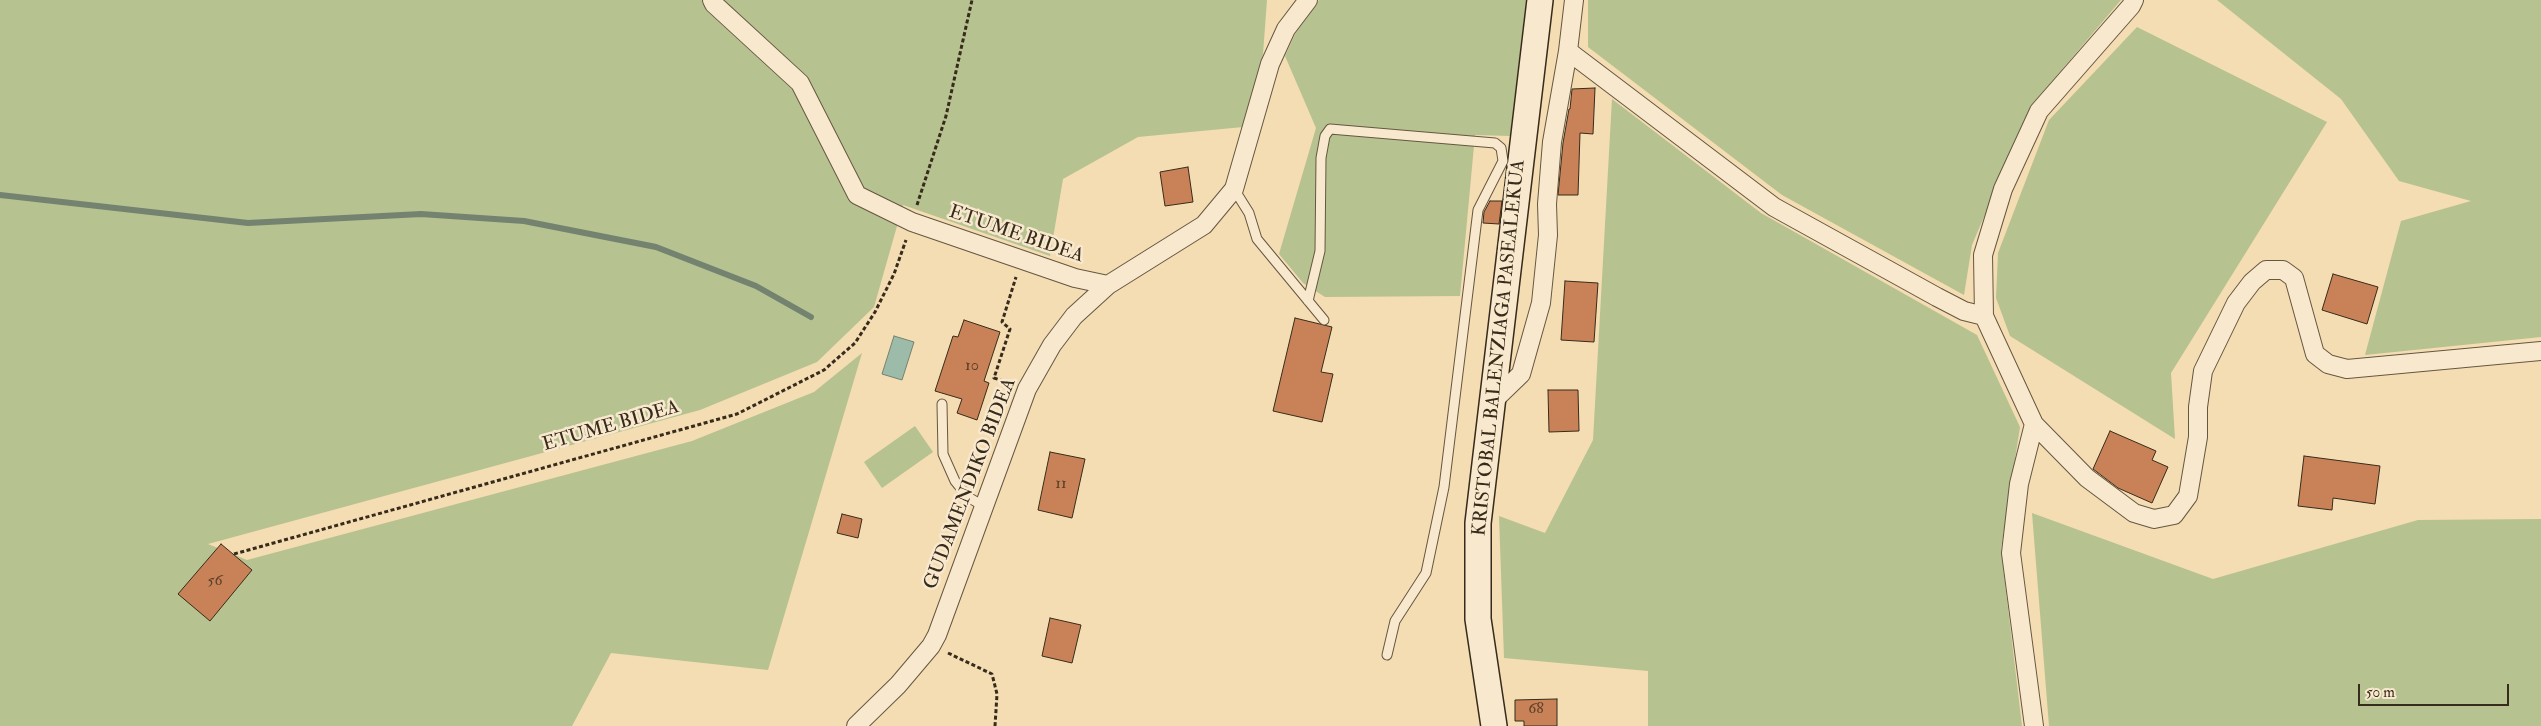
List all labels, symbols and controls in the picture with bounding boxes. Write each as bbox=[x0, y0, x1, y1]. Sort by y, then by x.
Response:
street label: KRISTOBAL BALENZIAGA PASEALEKUA bbox=[1469, 159, 1531, 537]
street label: ETUME BIDEA bbox=[946, 201, 1086, 269]
house number: 10 bbox=[965, 357, 979, 377]
street label: GUDAMENDIKO BIDEA bbox=[920, 375, 1022, 593]
street label: ETUME BIDEA bbox=[540, 397, 682, 457]
house number: 11 bbox=[1055, 475, 1067, 495]
house number: 56 bbox=[207, 572, 223, 592]
scale bar bbox=[2361, 674, 2512, 706]
text: 50 m bbox=[2366, 683, 2395, 702]
house number: 68 bbox=[1528, 700, 1544, 720]

